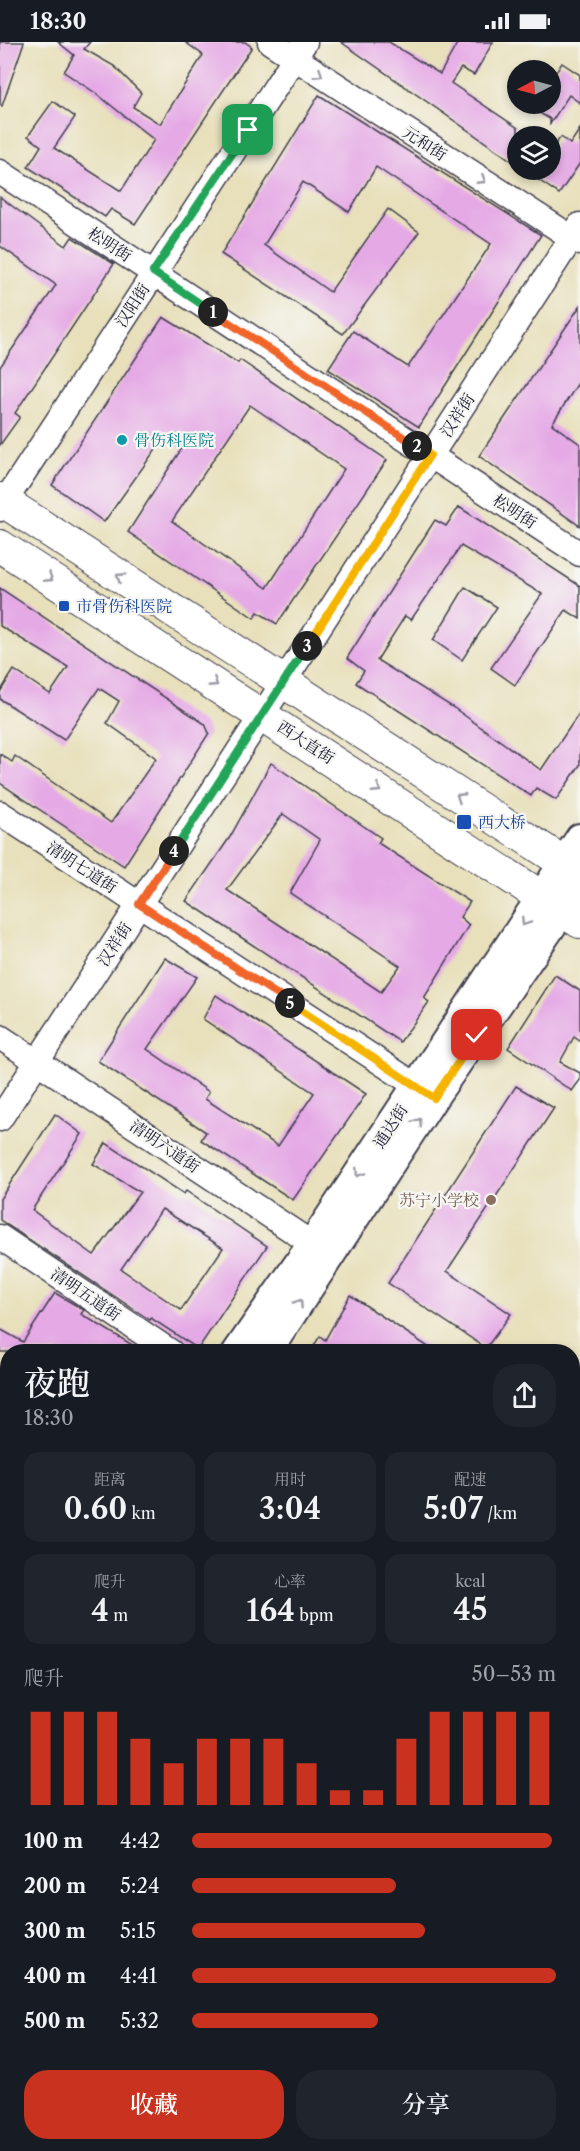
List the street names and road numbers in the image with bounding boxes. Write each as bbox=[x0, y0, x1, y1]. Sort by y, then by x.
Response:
street label: 元和街 bbox=[399, 122, 451, 164]
street label: 松明街 bbox=[84, 223, 136, 265]
street label: 汉阳街 bbox=[111, 279, 153, 331]
street label: 汉祥街 bbox=[436, 389, 478, 441]
street label: 松明街 bbox=[489, 490, 541, 532]
street label: 西大直街 bbox=[274, 716, 338, 768]
street label: 清明七道街 bbox=[43, 837, 121, 897]
street label: 汉祥街 bbox=[93, 918, 135, 970]
street label: 通达街 bbox=[369, 1100, 411, 1152]
street label: 清明六道街 bbox=[126, 1115, 204, 1177]
street label: 清明五道街 bbox=[47, 1263, 125, 1325]

